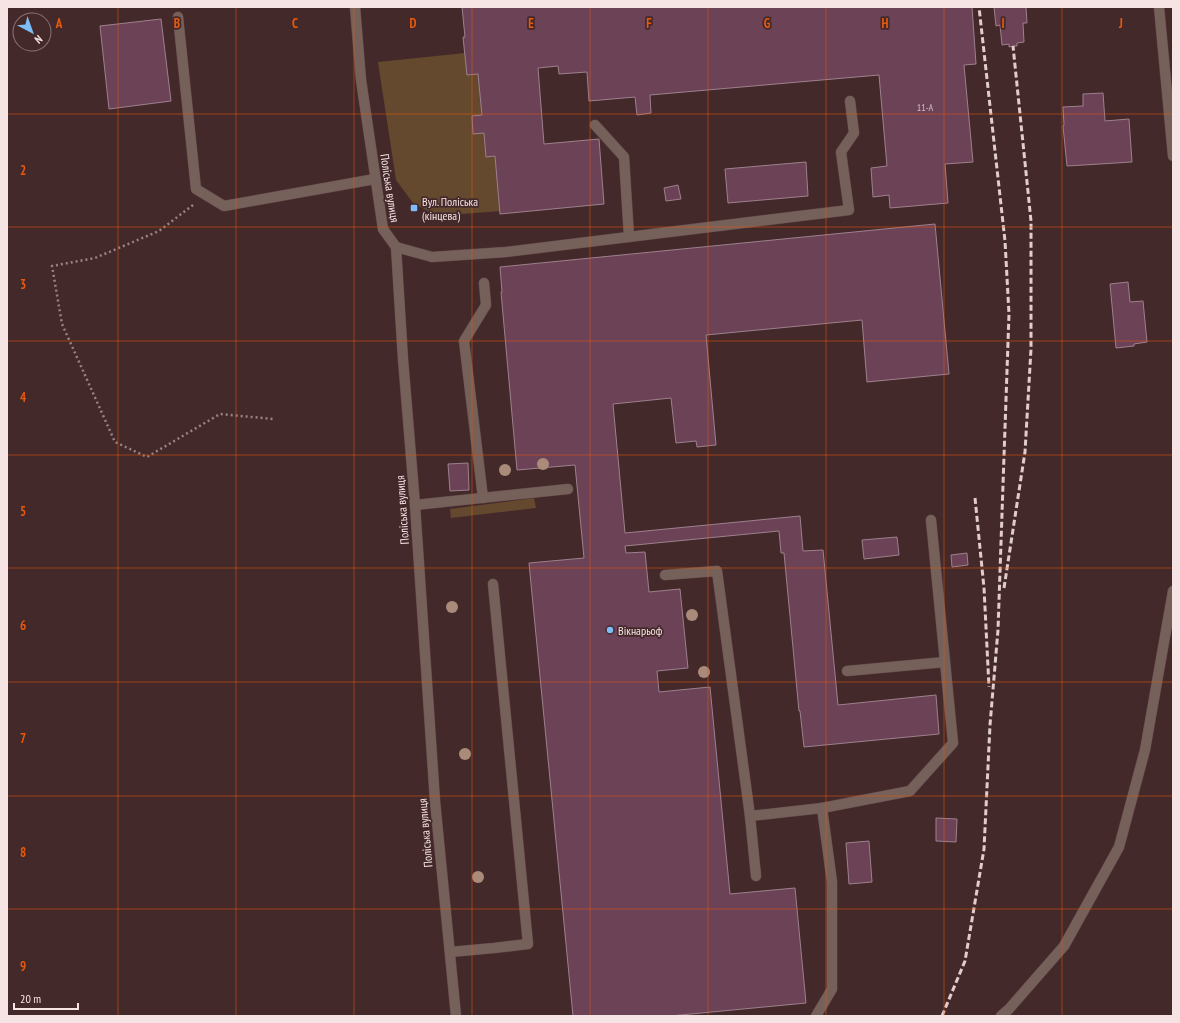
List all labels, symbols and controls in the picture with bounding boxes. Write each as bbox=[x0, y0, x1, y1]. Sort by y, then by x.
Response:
north arrow bbox=[12, 12, 52, 52]
text: A bbox=[55, 15, 63, 32]
text: B bbox=[174, 15, 180, 32]
text: C bbox=[292, 15, 298, 32]
text: D bbox=[410, 15, 417, 32]
text: E bbox=[528, 15, 534, 32]
text: F bbox=[646, 15, 652, 32]
text: G bbox=[764, 15, 771, 32]
text: H bbox=[882, 15, 889, 32]
text: I bbox=[1001, 15, 1005, 32]
text: J bbox=[1118, 15, 1123, 32]
text: N bbox=[32, 32, 45, 47]
house number: 11-А bbox=[917, 101, 933, 114]
street label: Поліська вулиця bbox=[377, 153, 403, 224]
text: 2 bbox=[20, 162, 26, 179]
place label: Вул. Поліська (кінцева) bbox=[422, 194, 478, 223]
marker: Вул. Поліська (кінцева) bbox=[409, 203, 419, 213]
text: 3 bbox=[20, 276, 26, 293]
text: 4 bbox=[20, 389, 27, 406]
street label: Поліська вулиця bbox=[392, 475, 412, 545]
text: 5 bbox=[20, 503, 26, 520]
text: 6 bbox=[20, 617, 26, 634]
place label: Вікнарьоф bbox=[618, 623, 663, 638]
marker: Вікнарьоф bbox=[605, 625, 615, 635]
text: 7 bbox=[20, 730, 26, 747]
street label: Поліська вулиця bbox=[414, 798, 435, 868]
text: 8 bbox=[20, 844, 26, 861]
text: 9 bbox=[20, 958, 26, 975]
scale bar bbox=[14, 985, 78, 1011]
text: 20 m bbox=[20, 991, 41, 1006]

